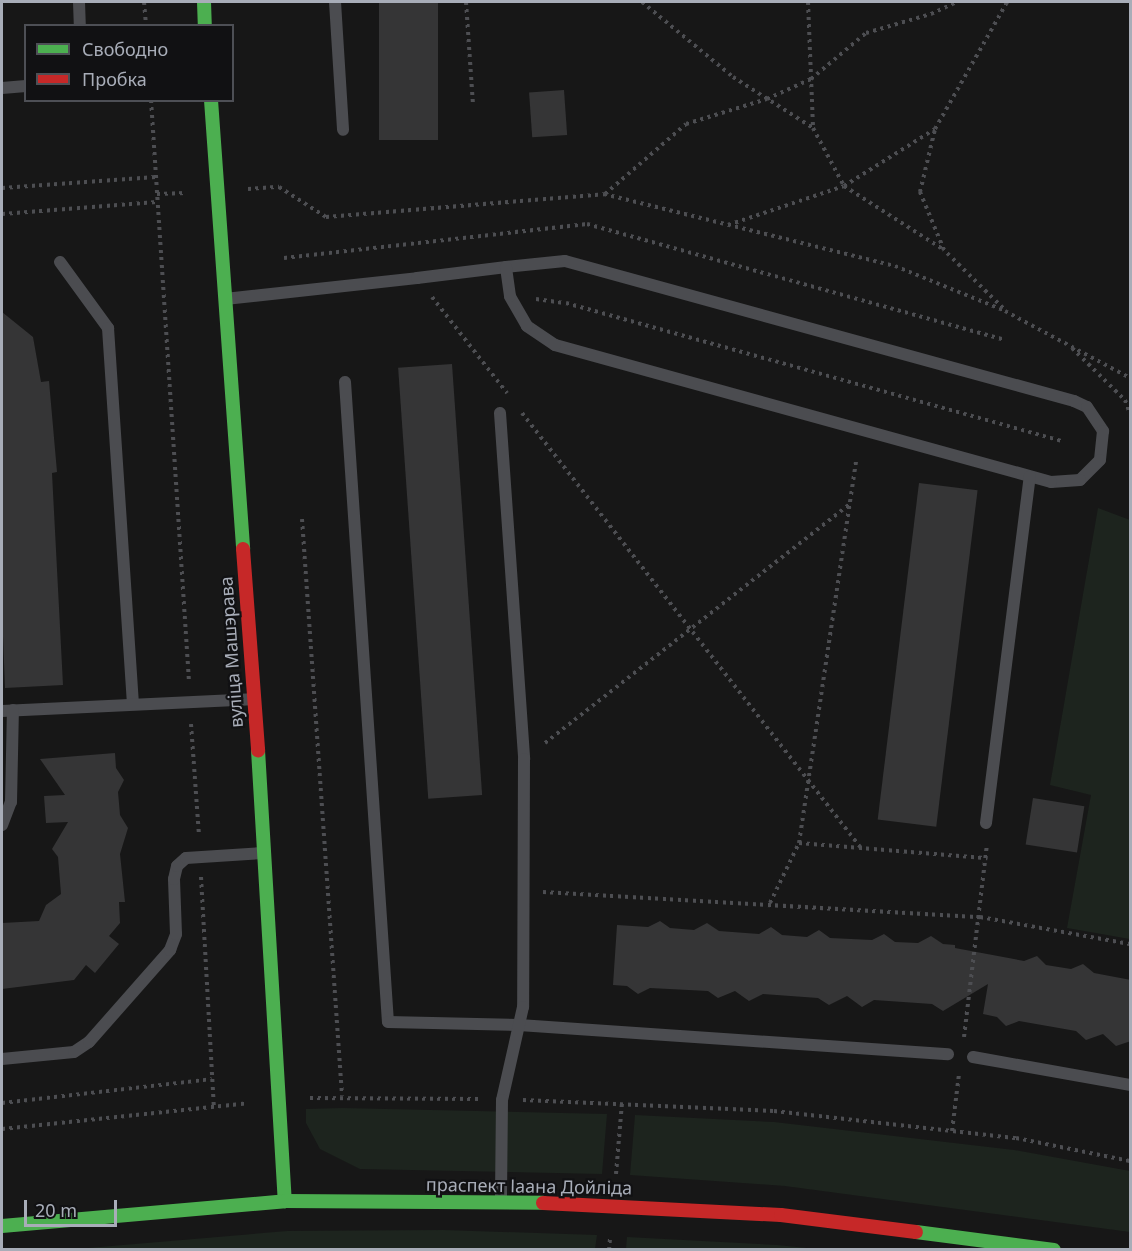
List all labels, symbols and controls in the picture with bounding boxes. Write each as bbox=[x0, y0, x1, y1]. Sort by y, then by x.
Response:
legend bbox=[24, 24, 234, 102]
text: Свободно bbox=[82, 37, 168, 61]
text: Пробка bbox=[82, 67, 147, 91]
street label: вуліца Машэрава bbox=[215, 576, 247, 728]
street label: праспект Іаана Дойліда bbox=[426, 1173, 632, 1199]
scale bar bbox=[27, 1188, 120, 1226]
text: 20 m bbox=[35, 1198, 77, 1222]

